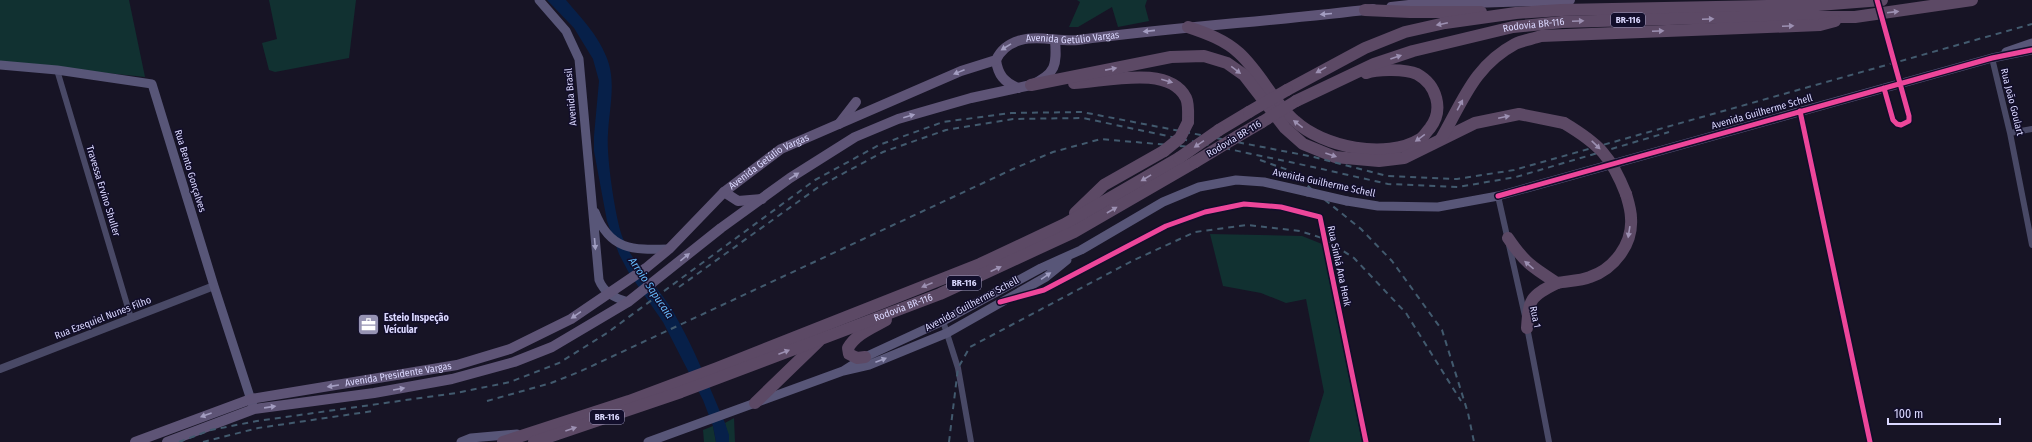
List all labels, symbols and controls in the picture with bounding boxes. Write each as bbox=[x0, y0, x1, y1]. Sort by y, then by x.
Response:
one-way arrow bbox=[1887, 8, 1899, 15]
one-way arrow bbox=[1320, 10, 1332, 17]
road number: BR-116 bbox=[1611, 13, 1645, 27]
one-way arrow bbox=[1702, 15, 1714, 22]
street label: Rodovia BR-116 bbox=[1502, 16, 1565, 35]
one-way arrow bbox=[1572, 18, 1584, 25]
one-way arrow bbox=[1436, 21, 1448, 27]
one-way arrow bbox=[1782, 23, 1795, 29]
one-way arrow bbox=[1652, 27, 1664, 34]
one-way arrow bbox=[1143, 28, 1155, 34]
street label: Avenida Getúlio Vargas bbox=[1025, 29, 1120, 46]
one-way arrow bbox=[1000, 44, 1012, 51]
one-way arrow bbox=[1390, 53, 1402, 59]
one-way arrow bbox=[1105, 66, 1117, 72]
one-way arrow bbox=[1231, 66, 1242, 74]
one-way arrow bbox=[1316, 66, 1327, 73]
street label: Avenida Brasil bbox=[562, 67, 580, 126]
street label: Rua João Goulart bbox=[1998, 67, 2026, 138]
one-way arrow bbox=[953, 69, 964, 75]
one-way arrow bbox=[1161, 79, 1174, 85]
street label: Avenida Guilherme Schell bbox=[1710, 92, 1814, 132]
one-way arrow bbox=[1457, 99, 1464, 111]
one-way arrow bbox=[903, 113, 915, 119]
one-way arrow bbox=[1498, 114, 1510, 120]
street label: Rodovia BR-116 bbox=[1204, 118, 1264, 160]
one-way arrow bbox=[1293, 119, 1304, 128]
street label: Rua Bento Gonçalves bbox=[172, 128, 208, 214]
street label: Avenida Getúlio Vargas bbox=[726, 132, 811, 192]
one-way arrow bbox=[1414, 134, 1425, 142]
one-way arrow bbox=[1194, 140, 1204, 148]
one-way arrow bbox=[1591, 140, 1601, 150]
street label: Travessa Ervino Shuller bbox=[83, 144, 123, 238]
one-way arrow bbox=[1325, 152, 1337, 158]
street label: Avenida Guilherme Schell bbox=[1272, 166, 1377, 200]
one-way arrow bbox=[789, 172, 799, 180]
one-way arrow bbox=[1140, 175, 1152, 182]
one-way arrow bbox=[1106, 207, 1118, 214]
street label: Rua Sinhá Ana Henk bbox=[1325, 225, 1353, 308]
one-way arrow bbox=[1626, 226, 1632, 238]
one-way arrow bbox=[592, 238, 599, 250]
one-way arrow bbox=[680, 253, 691, 262]
water label: Arroio Sapucaia bbox=[625, 254, 676, 321]
one-way arrow bbox=[1524, 260, 1534, 269]
one-way arrow bbox=[990, 265, 1002, 271]
one-way arrow bbox=[1041, 272, 1051, 280]
street label: Avenida Guilherme Schell bbox=[923, 274, 1021, 334]
road number: BR-116 bbox=[947, 276, 981, 290]
one-way arrow bbox=[921, 282, 932, 288]
street label: Rodovia BR-116 bbox=[872, 291, 934, 324]
street label: Rua Ezequiel Nunes Filho bbox=[53, 294, 153, 342]
street label: Rua 1 bbox=[1527, 305, 1543, 329]
office icon: Esteio Inspeção Veícular bbox=[355, 311, 381, 337]
place label: Esteio Inspeção Veícular bbox=[383, 312, 450, 336]
one-way arrow bbox=[570, 312, 582, 319]
one-way arrow bbox=[778, 348, 790, 354]
one-way arrow bbox=[875, 357, 887, 363]
street label: Avenida Presidente Vargas bbox=[344, 360, 452, 389]
one-way arrow bbox=[326, 383, 339, 389]
one-way arrow bbox=[393, 385, 405, 391]
scale bar bbox=[1888, 400, 2000, 426]
one-way arrow bbox=[264, 404, 276, 410]
text: 100 m bbox=[1894, 407, 1923, 421]
road number: BR-116 bbox=[590, 410, 624, 424]
one-way arrow bbox=[200, 412, 212, 418]
one-way arrow bbox=[566, 426, 578, 432]

